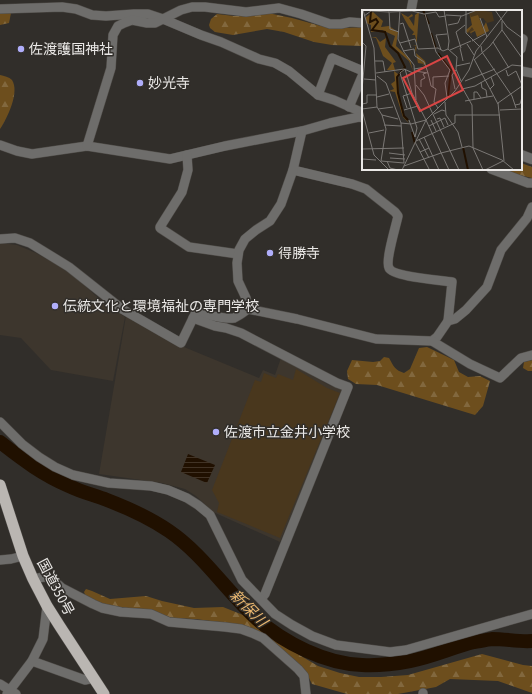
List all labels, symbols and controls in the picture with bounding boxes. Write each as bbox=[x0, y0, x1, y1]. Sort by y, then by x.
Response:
inset map bbox=[362, 10, 522, 170]
place label: 佐渡護国神社 bbox=[29, 41, 113, 57]
marker: 佐渡護国神社 bbox=[16, 44, 26, 54]
place label: 妙光寺 bbox=[148, 75, 190, 91]
marker: 妙光寺 bbox=[135, 78, 145, 88]
place label: 得勝寺 bbox=[278, 245, 320, 261]
marker: 得勝寺 bbox=[265, 248, 275, 258]
place label: 伝統文化と環境福祉の専門学校 bbox=[63, 298, 259, 314]
marker: 伝統文化と環境福祉の専門学校 bbox=[50, 301, 60, 311]
place label: 佐渡市立金井小学校 bbox=[224, 424, 350, 440]
marker: 佐渡市立金井小学校 bbox=[211, 427, 221, 437]
street label: 国道350号 bbox=[34, 556, 78, 618]
water label: 新保川 bbox=[227, 586, 272, 631]

